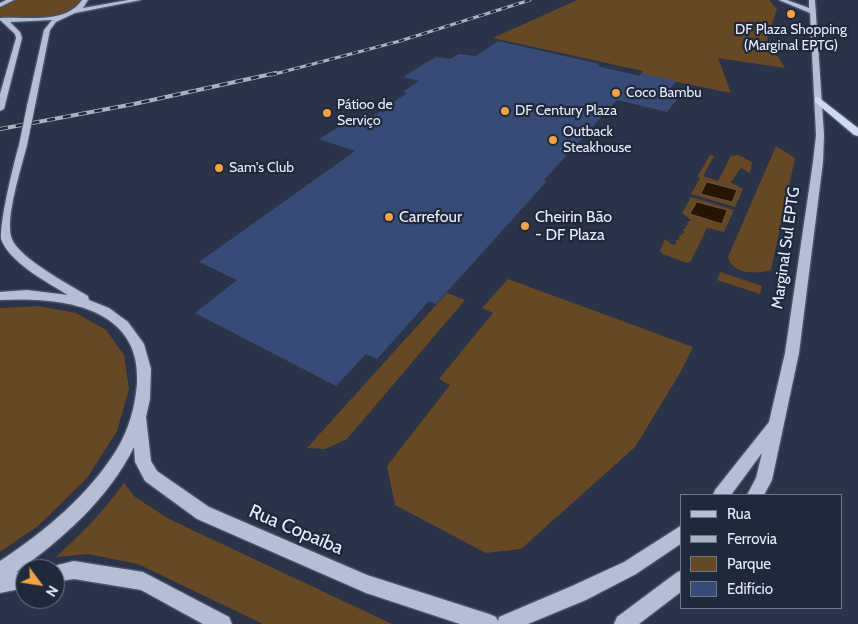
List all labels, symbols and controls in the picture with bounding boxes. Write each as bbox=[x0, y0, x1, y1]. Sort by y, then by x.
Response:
marker: DF Plaza Shopping (Marginal EPTG) bbox=[785, 8, 797, 20]
place label: DF Plaza Shopping (Marginal EPTG) bbox=[735, 22, 847, 54]
place label: Coco Bambu bbox=[626, 85, 702, 101]
marker: Coco Bambu bbox=[610, 87, 622, 99]
place label: Pátioo de Serviço bbox=[337, 97, 393, 130]
place label: DF Century Plaza bbox=[515, 103, 617, 119]
marker: DF Century Plaza bbox=[499, 105, 511, 117]
marker: Pátioo de Serviço bbox=[321, 107, 333, 119]
place label: Outback Steakhouse bbox=[563, 124, 631, 156]
marker: Outback Steakhouse bbox=[547, 134, 559, 146]
place label: Sam's Club bbox=[229, 160, 294, 176]
marker: Sam's Club bbox=[213, 162, 225, 174]
street label: Marginal Sul EPTG bbox=[768, 186, 804, 310]
place label: Carrefour bbox=[399, 207, 462, 227]
place label: Cheirin Bão - DF Plaza bbox=[535, 207, 612, 245]
marker: Carrefour bbox=[383, 211, 395, 223]
marker: Cheirin Bão - DF Plaza bbox=[519, 220, 531, 232]
legend bbox=[680, 494, 843, 609]
street label: Rua Copaíba bbox=[246, 500, 346, 560]
text: Rua bbox=[727, 505, 751, 523]
text: Ferrovia bbox=[727, 530, 777, 548]
text: Parque bbox=[727, 555, 771, 573]
north arrow bbox=[15, 559, 65, 609]
text: Edifício bbox=[727, 580, 773, 598]
text: N bbox=[42, 582, 62, 600]

